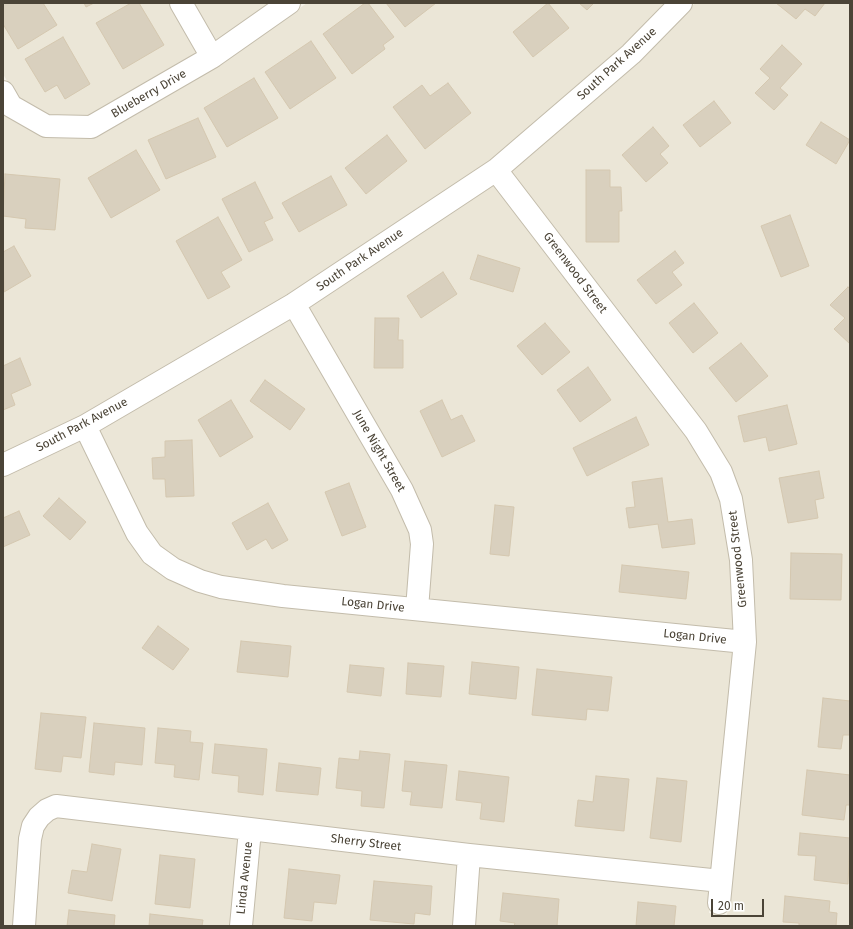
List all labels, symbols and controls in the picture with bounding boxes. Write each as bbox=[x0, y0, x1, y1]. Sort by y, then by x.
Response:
street label: South Park Avenue bbox=[574, 25, 660, 103]
street label: Blueberry Drive bbox=[109, 67, 189, 121]
street label: South Park Avenue bbox=[314, 226, 406, 294]
street label: Greenwood Street bbox=[540, 230, 610, 316]
street label: South Park Avenue bbox=[34, 395, 130, 455]
street label: June Night Street bbox=[350, 407, 408, 495]
street label: Greenwood Street bbox=[726, 510, 750, 608]
street label: Logan Drive bbox=[341, 595, 405, 615]
street label: Logan Drive bbox=[663, 627, 727, 647]
street label: Sherry Street bbox=[330, 832, 402, 854]
street label: Linda Avenue bbox=[234, 841, 256, 915]
scale bar bbox=[713, 891, 766, 917]
text: 20 m bbox=[718, 899, 744, 913]

